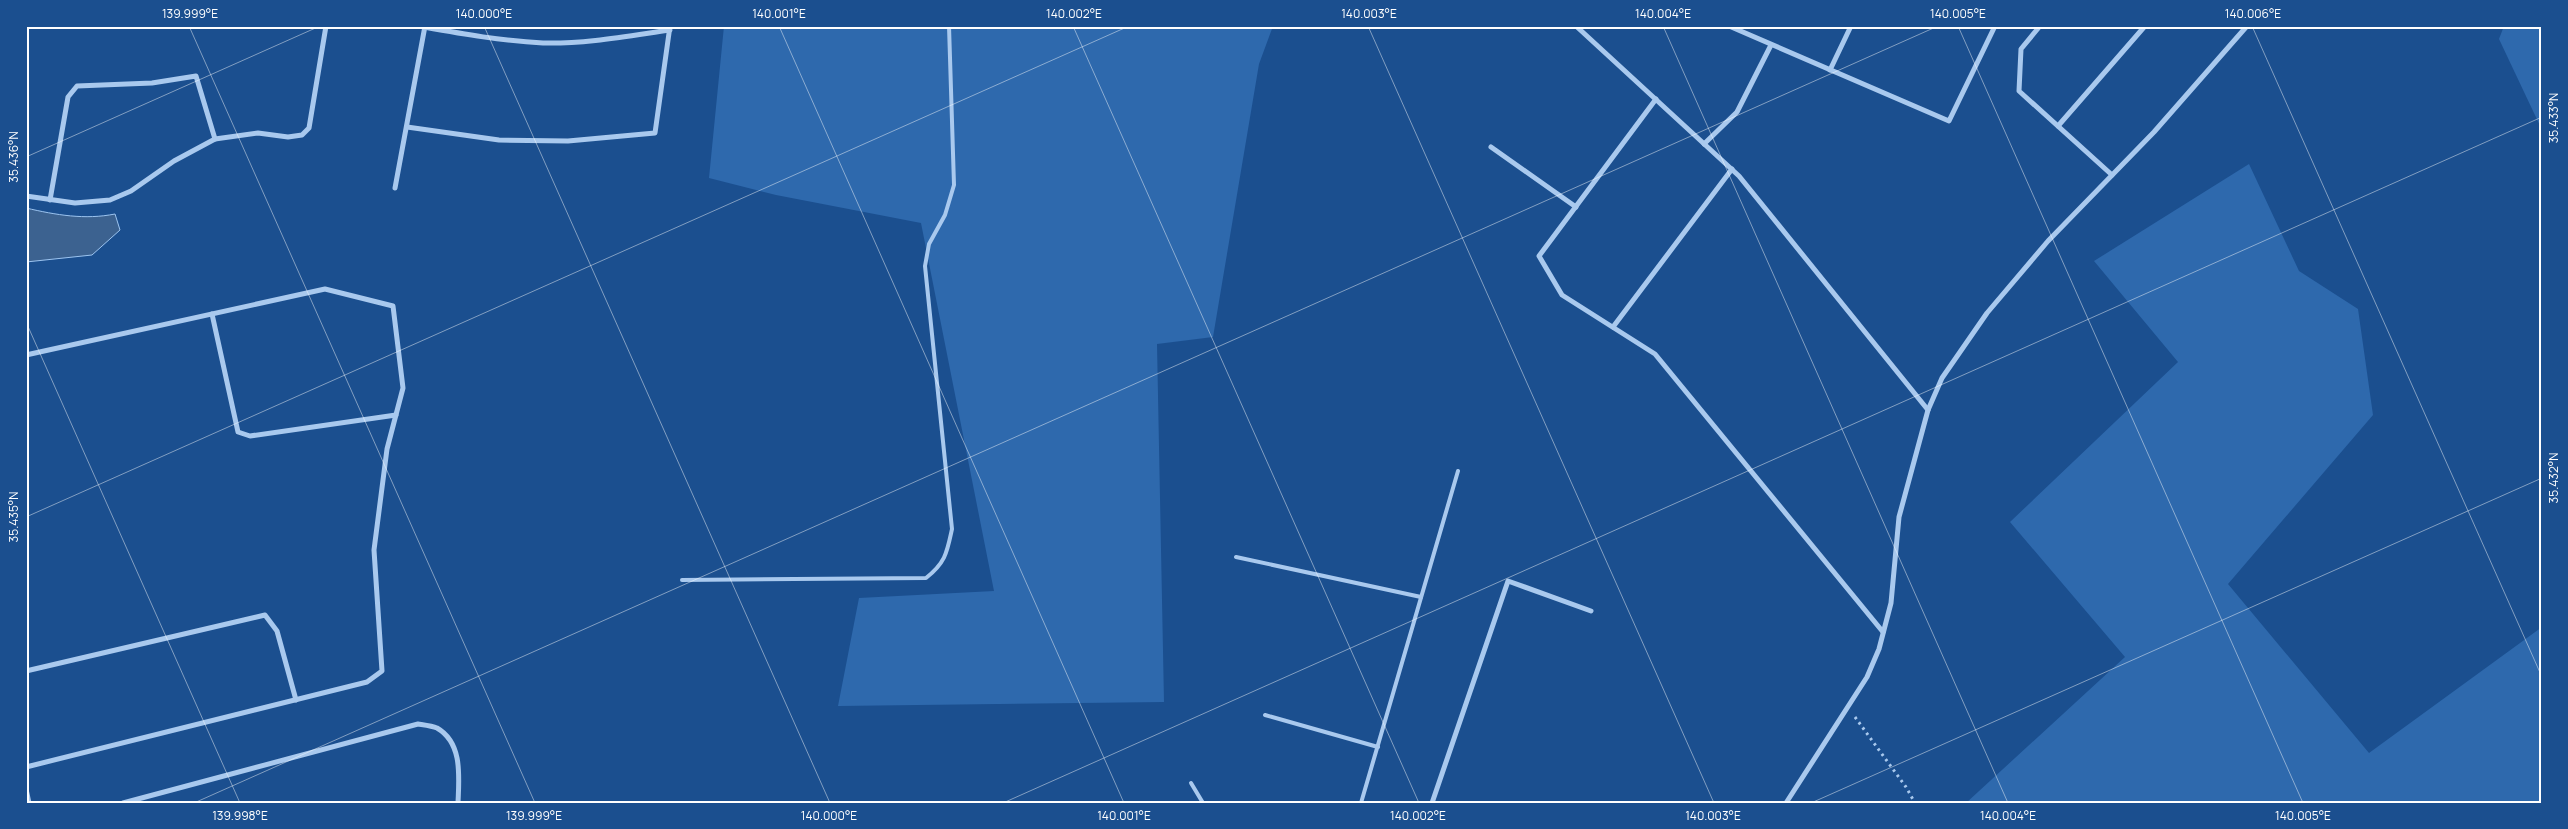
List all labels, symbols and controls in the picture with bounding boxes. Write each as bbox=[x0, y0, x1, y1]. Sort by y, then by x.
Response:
text: 139.999°E bbox=[162, 5, 218, 22]
text: 140.000°E bbox=[456, 5, 512, 22]
text: 140.001°E bbox=[752, 5, 806, 22]
text: 140.002°E bbox=[1046, 5, 1102, 22]
text: 140.003°E bbox=[1341, 5, 1397, 22]
text: 140.004°E bbox=[1635, 5, 1691, 22]
text: 140.005°E bbox=[1930, 5, 1986, 22]
text: 140.006°E bbox=[2225, 5, 2281, 22]
text: 35.433°N bbox=[2545, 93, 2562, 143]
text: 35.436°N bbox=[5, 131, 22, 183]
text: 35.432°N bbox=[2545, 453, 2562, 503]
text: 35.435°N bbox=[5, 492, 22, 542]
text: 139.998°E bbox=[212, 807, 268, 824]
text: 139.999°E bbox=[506, 807, 562, 824]
text: 140.000°E bbox=[801, 807, 857, 824]
text: 140.001°E bbox=[1097, 807, 1151, 824]
text: 140.002°E bbox=[1390, 807, 1446, 824]
text: 140.003°E bbox=[1685, 807, 1741, 824]
text: 140.004°E bbox=[1980, 807, 2036, 824]
text: 140.005°E bbox=[2275, 807, 2331, 824]

